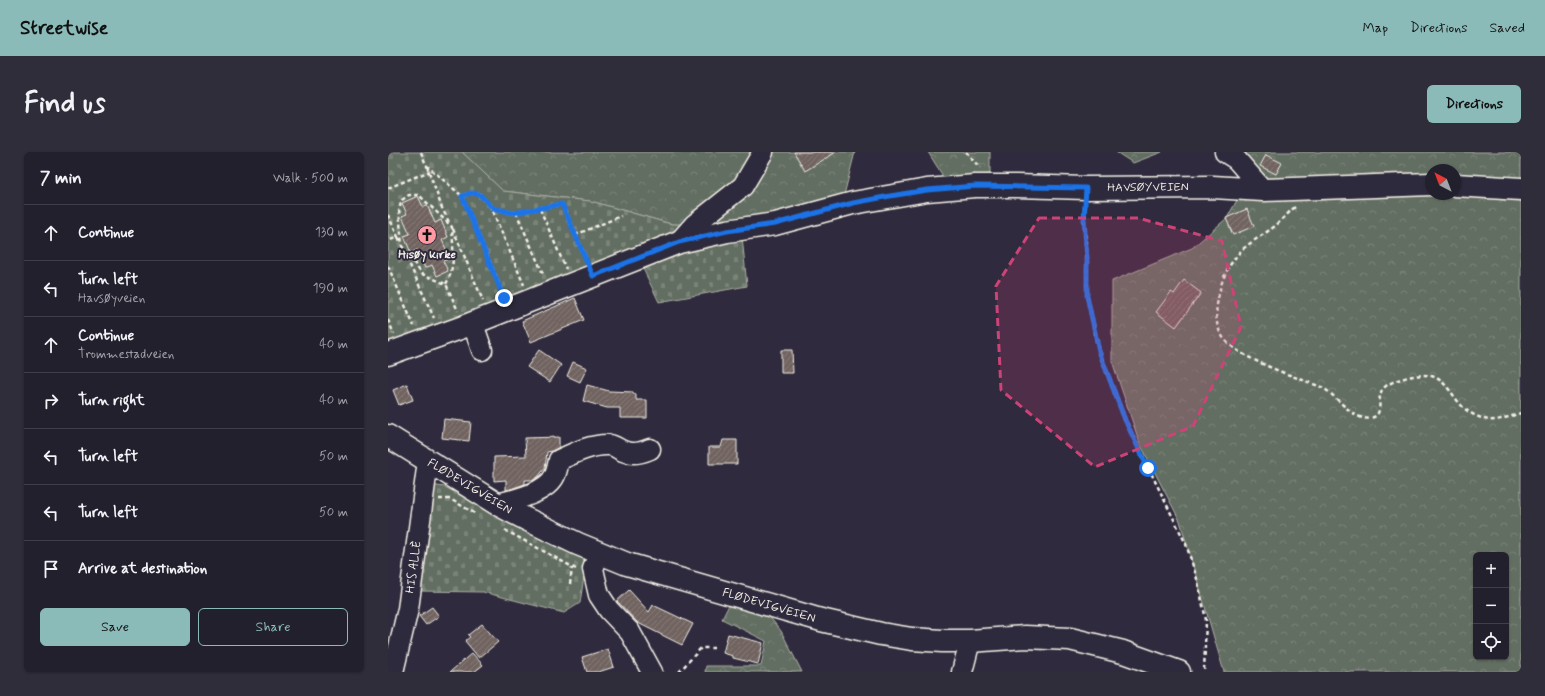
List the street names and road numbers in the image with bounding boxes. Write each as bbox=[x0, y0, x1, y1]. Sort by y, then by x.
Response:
street label: HAVSØYVEIEN bbox=[1107, 180, 1189, 196]
street label: FLØDEVIGVEIEN bbox=[424, 455, 515, 518]
street label: HIS ALLÈ bbox=[402, 540, 426, 594]
street label: FLØDEVIGVEIEN bbox=[720, 585, 817, 627]

